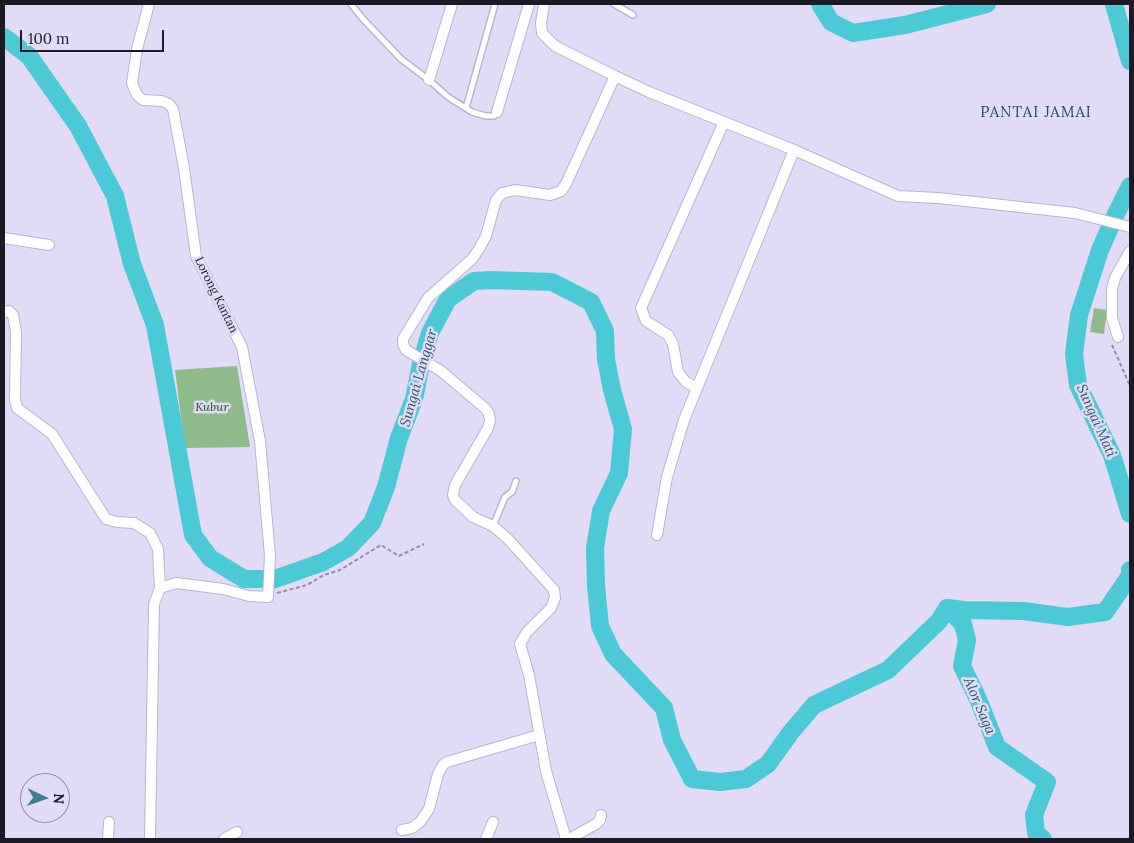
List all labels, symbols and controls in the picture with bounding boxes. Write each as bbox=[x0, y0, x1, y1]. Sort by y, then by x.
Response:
scale bar bbox=[22, 20, 166, 52]
text: 100 m bbox=[28, 29, 69, 48]
district label: PANTAI JAMAI bbox=[979, 104, 1093, 122]
street label: Lorong Kantan bbox=[191, 255, 241, 335]
water label: Sungai Langgar bbox=[397, 327, 441, 429]
water label: Sungai Mati bbox=[1072, 382, 1120, 460]
park label: Kubur bbox=[195, 401, 229, 415]
water label: Alor Saga bbox=[959, 675, 999, 737]
north arrow bbox=[20, 773, 70, 823]
text: N bbox=[50, 793, 68, 805]

